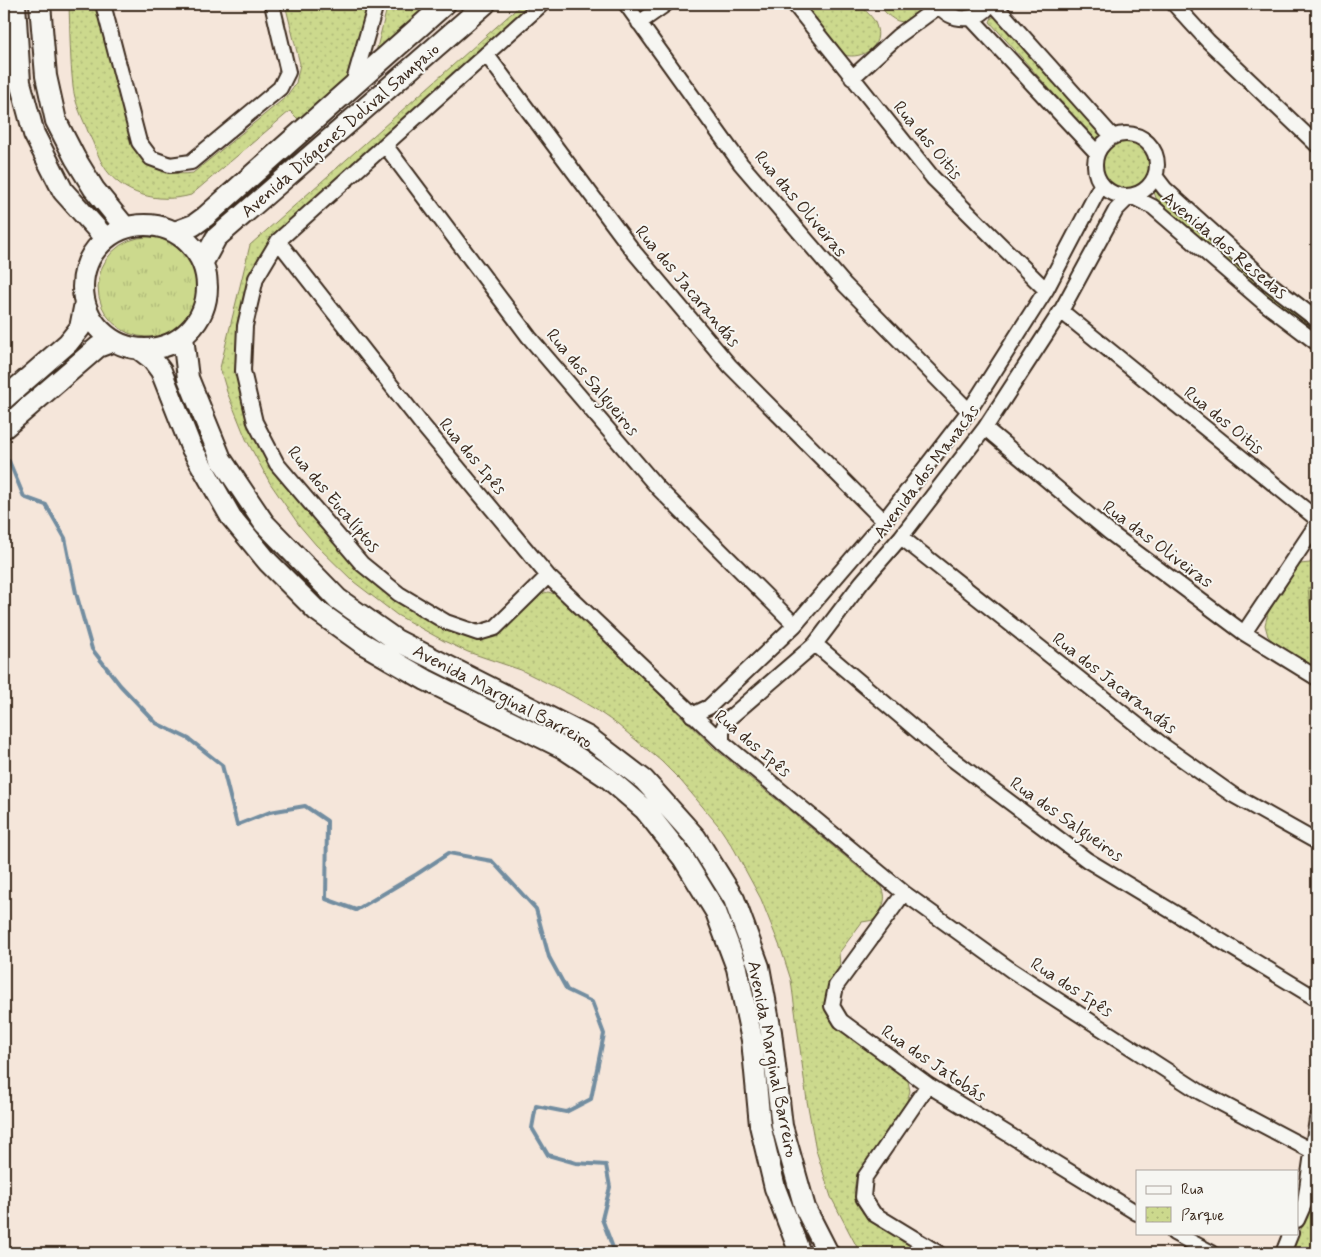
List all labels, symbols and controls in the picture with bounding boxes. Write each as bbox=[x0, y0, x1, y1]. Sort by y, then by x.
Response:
street label: Avenida Diógenes Dolival Sampaio bbox=[236, 38, 445, 224]
street label: Rua dos Oitis bbox=[887, 96, 967, 185]
street label: Rua das Oliveiras bbox=[748, 146, 852, 263]
street label: Avenida dos Resedas bbox=[1157, 186, 1292, 305]
street label: Rua dos Jacarandás bbox=[629, 221, 745, 353]
street label: Rua dos Salgueiros bbox=[539, 324, 644, 443]
street label: Rua dos Oitis bbox=[1178, 381, 1268, 460]
street label: Avenida dos Manacás bbox=[868, 400, 985, 544]
street label: Rua dos Ipês bbox=[433, 413, 512, 500]
street label: Rua dos Eucalíptos bbox=[281, 441, 385, 558]
street label: Rua das Oliveiras bbox=[1097, 495, 1218, 594]
street label: Rua dos Jacarandás bbox=[1047, 627, 1182, 740]
street label: Avenida Marginal Barreiro bbox=[408, 639, 597, 755]
street label: Rua dos Ipês bbox=[709, 704, 796, 783]
street label: Rua dos Salgueiros bbox=[1004, 772, 1128, 870]
street label: Rua dos Ipês bbox=[1026, 952, 1117, 1024]
street label: Avenida Marginal Barreiro bbox=[740, 959, 803, 1160]
street label: Rua dos Jatobás bbox=[876, 1020, 991, 1108]
legend bbox=[1136, 1170, 1298, 1234]
text: Rua bbox=[1181, 1180, 1204, 1200]
text: Parque bbox=[1181, 1206, 1224, 1226]

